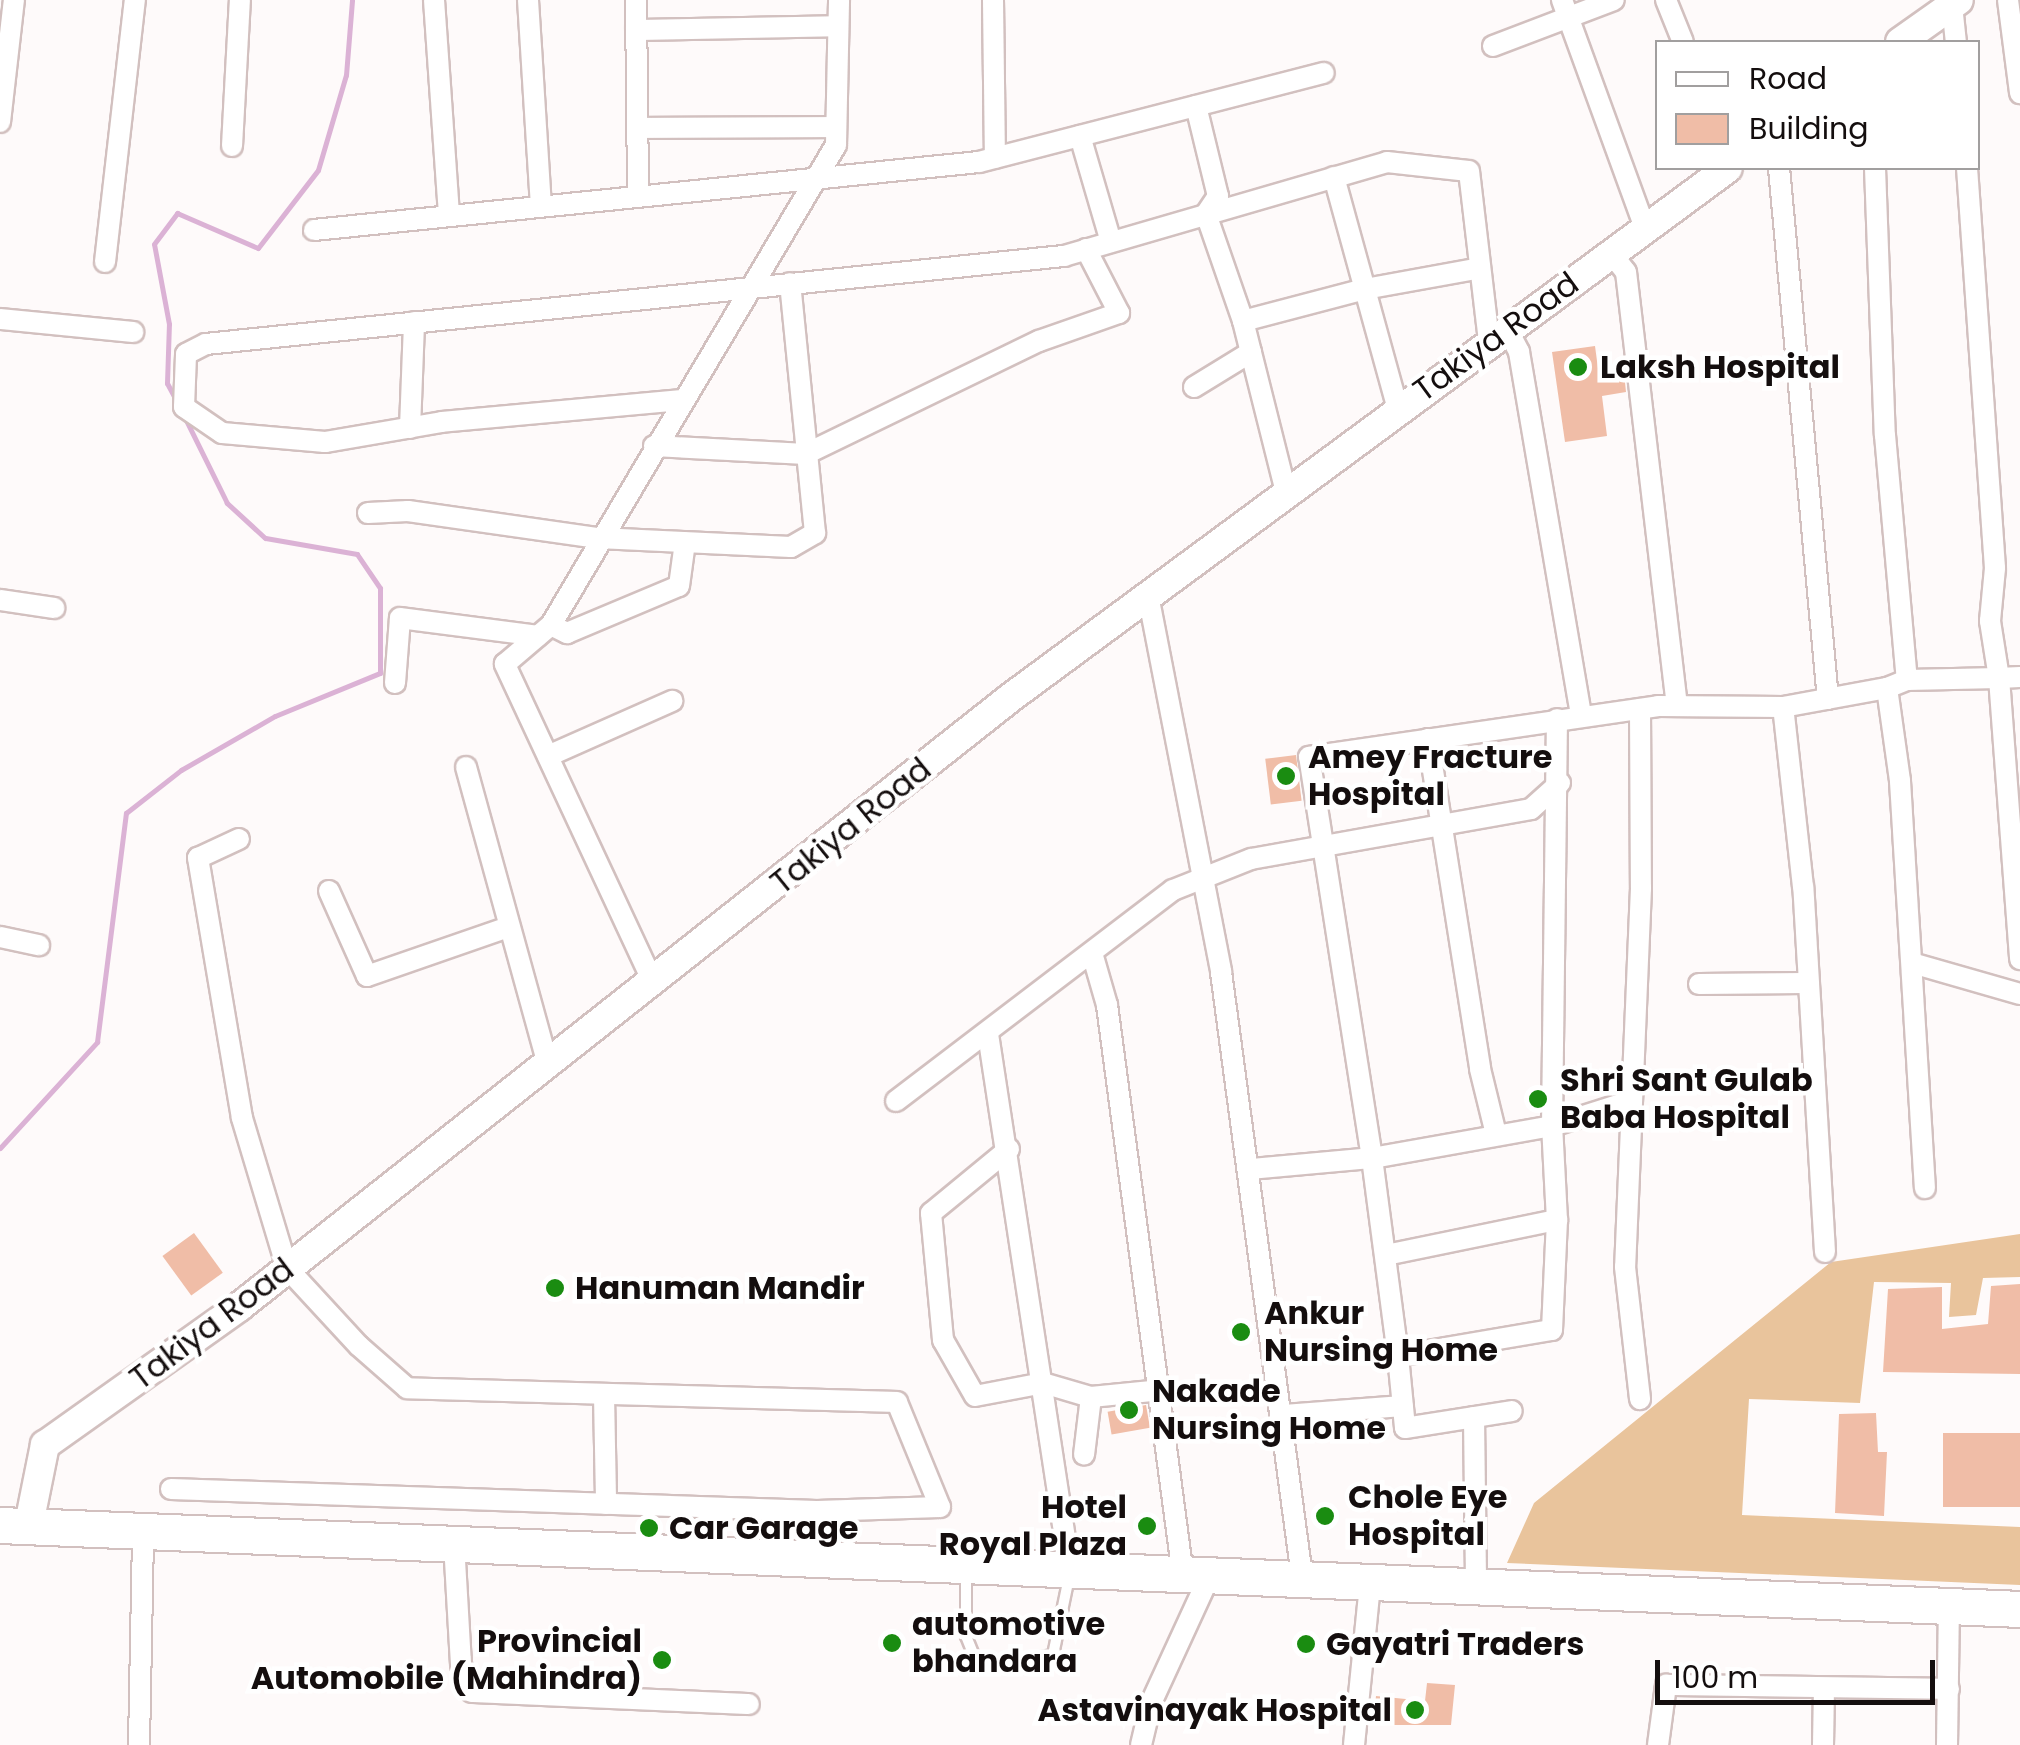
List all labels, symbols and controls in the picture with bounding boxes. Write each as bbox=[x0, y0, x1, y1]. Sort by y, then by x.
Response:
legend bbox=[1655, 40, 1980, 170]
text: Road bbox=[1749, 57, 1827, 100]
text: Building bbox=[1749, 107, 1869, 150]
street label: Takiya Road bbox=[1406, 264, 1586, 410]
place label: Laksh Hospital bbox=[1600, 348, 1840, 386]
marker: Laksh Hospital bbox=[1565, 354, 1591, 380]
place label: Amey Fracture Hospital bbox=[1308, 739, 1552, 814]
street label: Takiya Road bbox=[763, 750, 939, 902]
marker: Amey Fracture Hospital bbox=[1273, 763, 1299, 789]
place label: Shri Sant Gulab Baba Hospital bbox=[1560, 1062, 1813, 1137]
marker: Shri Sant Gulab Baba Hospital bbox=[1525, 1086, 1551, 1112]
street label: Takiya Road bbox=[123, 1250, 301, 1398]
place label: Hanuman Mandir bbox=[575, 1269, 865, 1307]
marker: Hanuman Mandir bbox=[544, 1277, 566, 1299]
place label: Ankur Nursing Home bbox=[1264, 1295, 1498, 1370]
marker: Ankur Nursing Home bbox=[1228, 1319, 1254, 1345]
place label: Nakade Nursing Home bbox=[1152, 1373, 1386, 1448]
marker: Nakade Nursing Home bbox=[1116, 1397, 1142, 1423]
place label: Chole Eye Hospital bbox=[1348, 1479, 1508, 1554]
place label: Hotel Royal Plaza bbox=[939, 1489, 1127, 1564]
marker: Chole Eye Hospital bbox=[1312, 1503, 1338, 1529]
place label: Car Garage bbox=[669, 1509, 859, 1547]
marker: Hotel Royal Plaza bbox=[1136, 1515, 1158, 1537]
marker: Car Garage bbox=[638, 1517, 660, 1539]
place label: automotive bhandara bbox=[912, 1606, 1105, 1681]
place label: Provincial Automobile (Mahindra) bbox=[251, 1623, 642, 1698]
place label: Gayatri Traders bbox=[1326, 1625, 1584, 1663]
marker: automotive bhandara bbox=[881, 1632, 903, 1654]
marker: Gayatri Traders bbox=[1295, 1633, 1317, 1655]
scale bar bbox=[1660, 1640, 1940, 1702]
marker: Provincial Automobile (Mahindra) bbox=[651, 1649, 673, 1671]
text: 100 m bbox=[1672, 1656, 1758, 1699]
place label: Astavinayak Hospital bbox=[1038, 1691, 1392, 1729]
marker: Astavinayak Hospital bbox=[1402, 1697, 1428, 1723]

